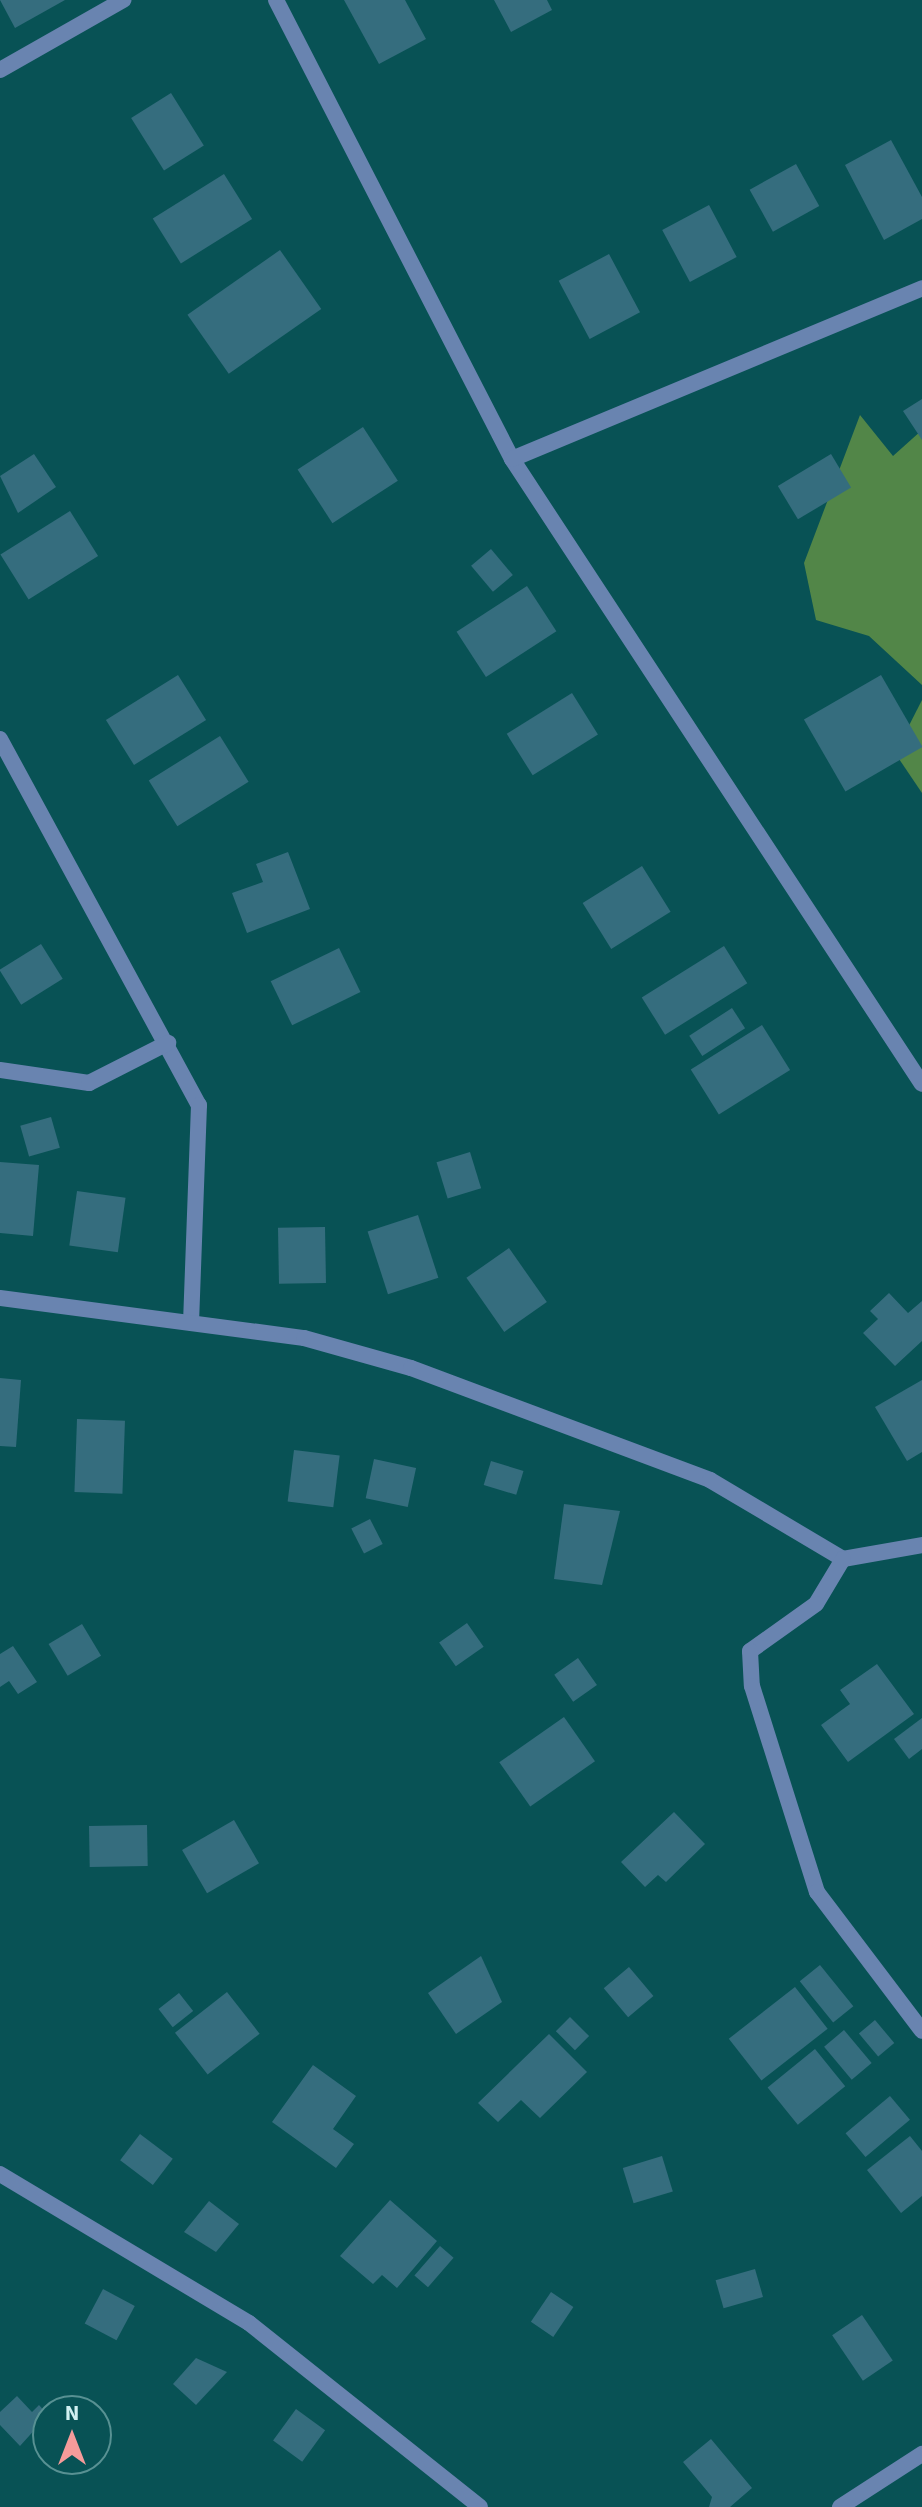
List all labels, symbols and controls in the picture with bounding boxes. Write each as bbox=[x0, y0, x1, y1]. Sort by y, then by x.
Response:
north arrow bbox=[32, 2395, 112, 2475]
text: N bbox=[65, 2397, 79, 2429]

